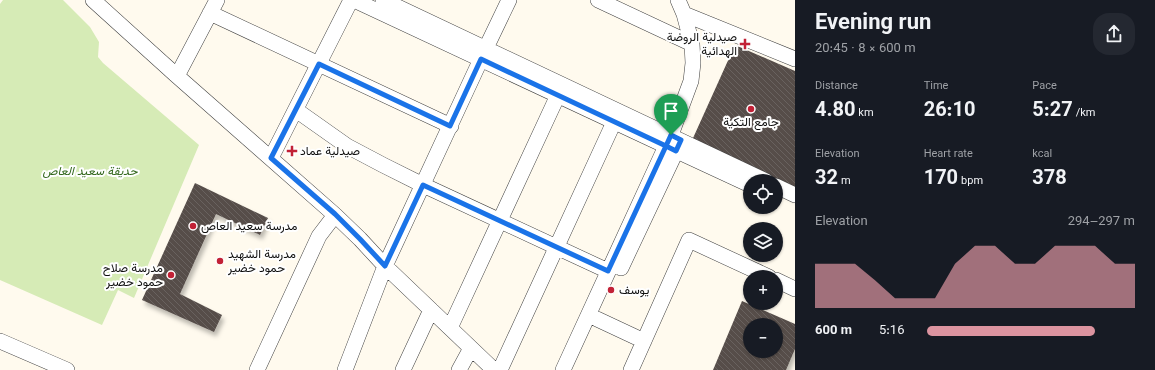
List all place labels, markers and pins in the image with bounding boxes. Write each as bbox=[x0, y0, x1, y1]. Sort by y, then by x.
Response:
place label: صيدلية الروضة الهدائية bbox=[667, 29, 737, 61]
marker: صيدلية الروضة الهدائية bbox=[740, 39, 750, 49]
pin bbox=[654, 94, 688, 135]
marker: جامع التكية bbox=[746, 104, 756, 114]
place label: جامع التكية bbox=[723, 114, 779, 132]
place label: صيدلية عماد bbox=[300, 143, 360, 161]
marker: صيدلية عماد bbox=[287, 146, 297, 156]
place label: مدرسة سعيد العاص bbox=[201, 218, 297, 236]
marker: مدرسة سعيد العاص bbox=[188, 221, 198, 231]
place label: مدرسة الشهيد حمود خضير bbox=[227, 246, 296, 278]
marker: مدرسة الشهيد حمود خضير bbox=[215, 256, 225, 266]
place label: مدرسة صلاح حمود خضير bbox=[103, 260, 163, 292]
marker: مدرسة صلاح حمود خضير bbox=[166, 270, 176, 280]
place label: يوسف bbox=[619, 282, 649, 300]
marker: يوسف bbox=[606, 285, 616, 295]

